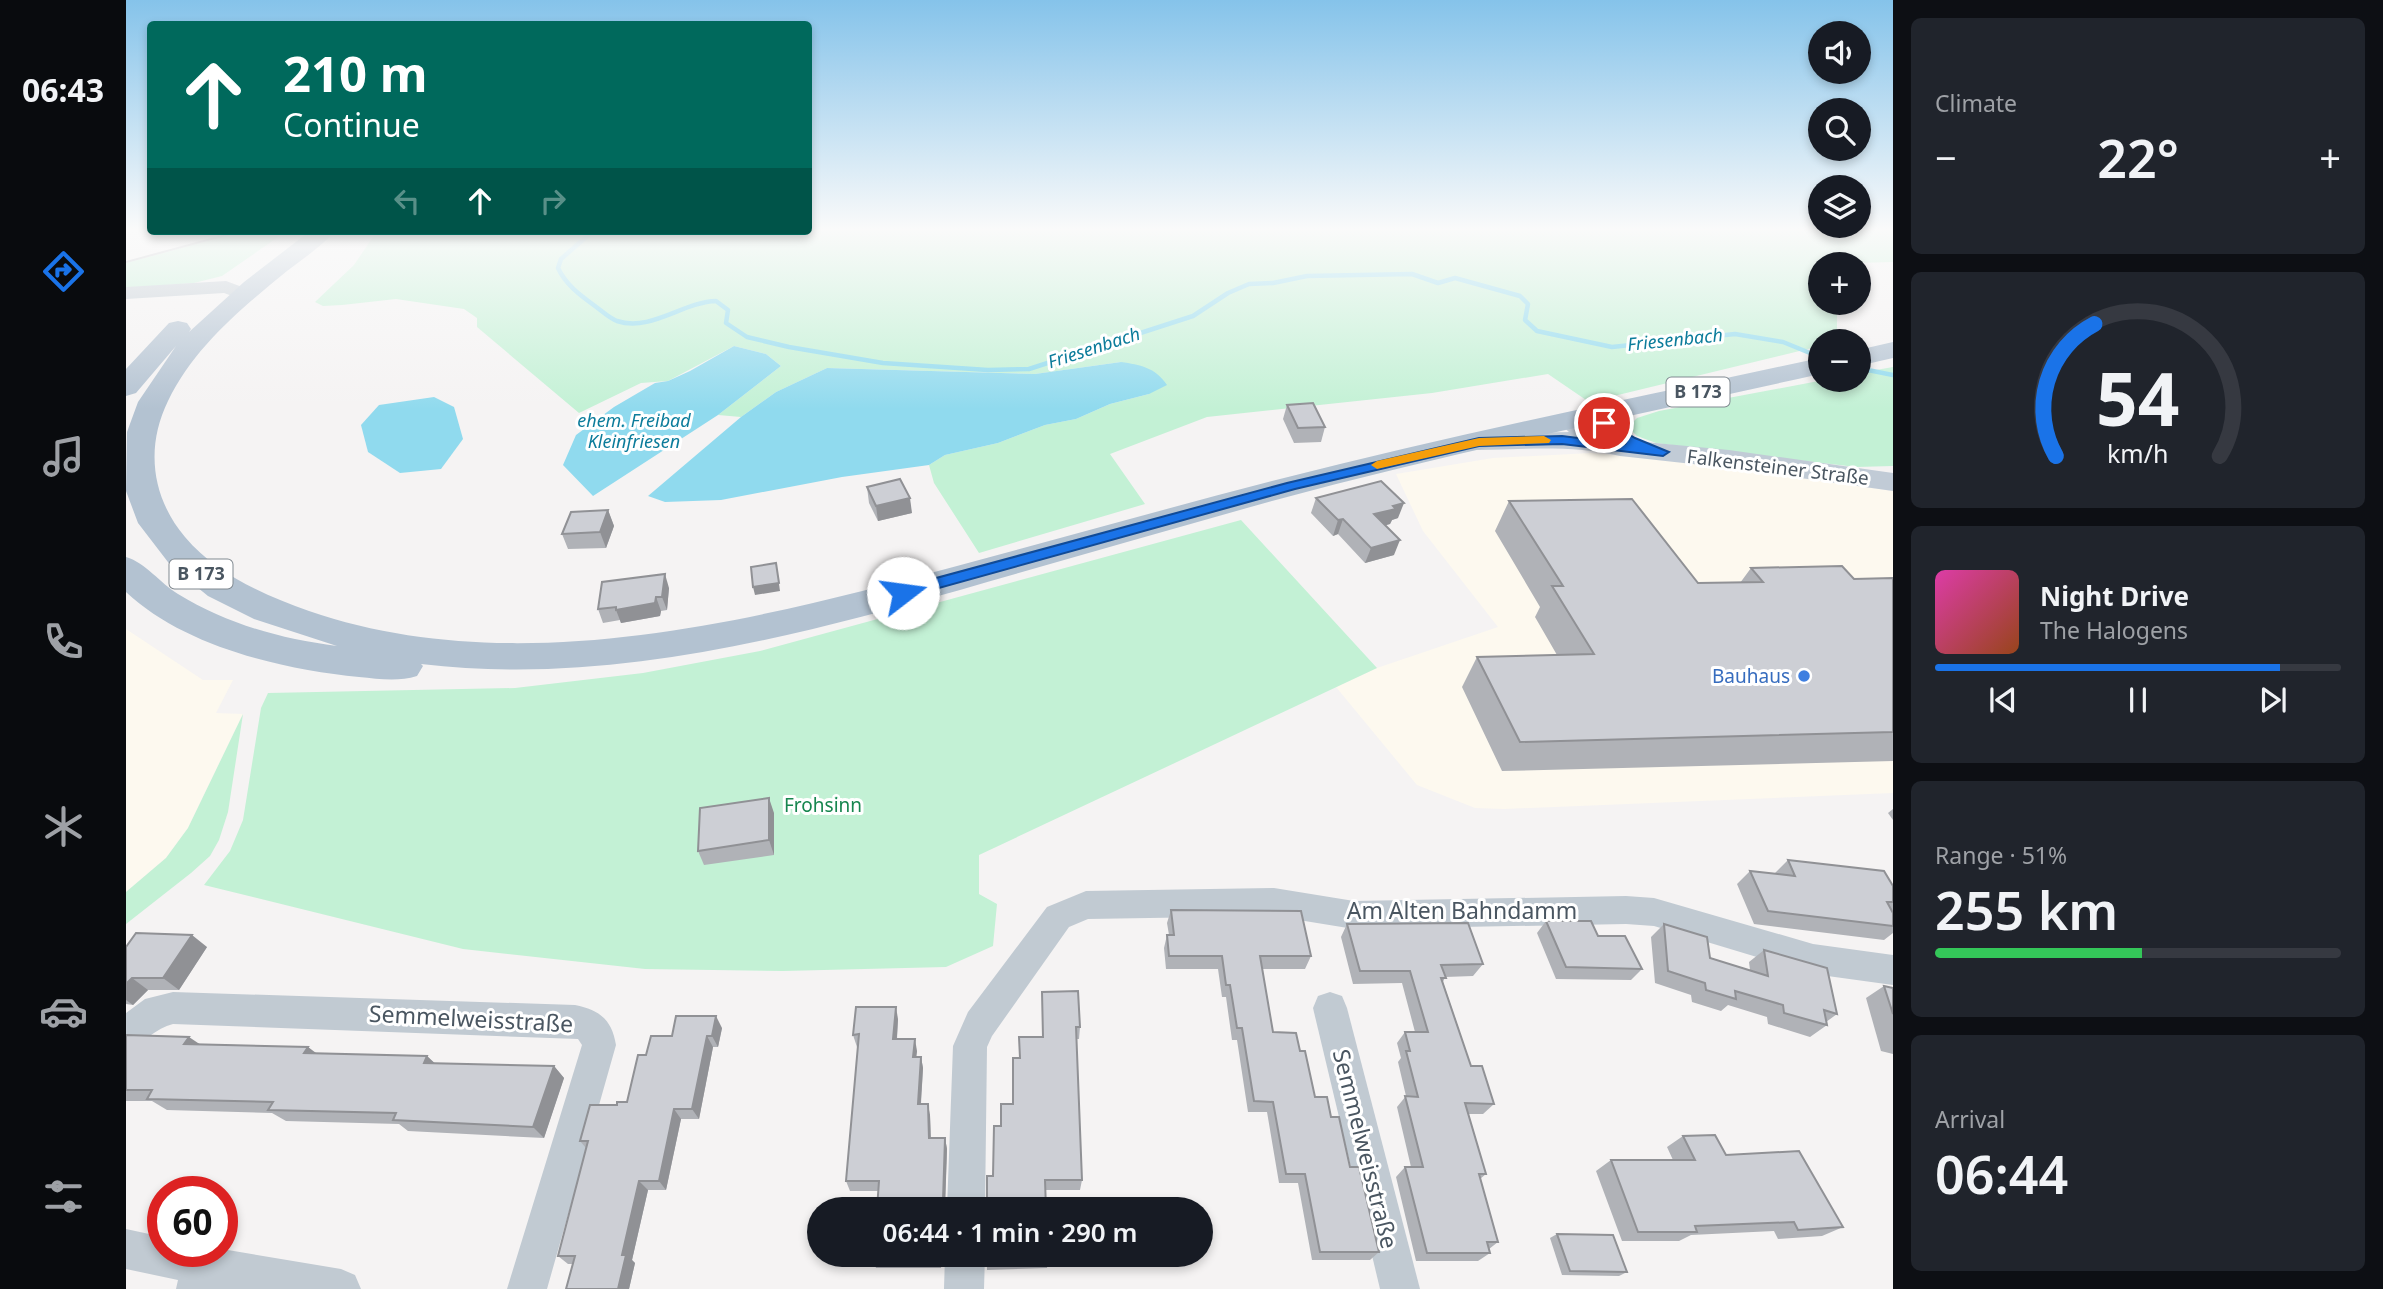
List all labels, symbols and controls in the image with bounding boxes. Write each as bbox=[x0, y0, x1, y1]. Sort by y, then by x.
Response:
map controls bbox=[1808, 21, 1871, 392]
button: sound bbox=[1808, 21, 1871, 84]
text: 210 m bbox=[283, 40, 428, 106]
icon: ahead bbox=[168, 49, 259, 140]
text: 06:43 bbox=[22, 68, 104, 111]
text: Climate bbox=[1935, 87, 2017, 119]
button: search bbox=[1808, 98, 1871, 161]
text: Continue bbox=[283, 103, 420, 146]
text: 22° bbox=[2097, 122, 2179, 193]
text: − bbox=[1935, 131, 1957, 183]
text: + bbox=[2319, 131, 2341, 183]
button: layers bbox=[1808, 175, 1871, 238]
icon: left bbox=[388, 182, 426, 220]
icon: ahead bbox=[461, 182, 499, 220]
icon: right bbox=[534, 182, 572, 220]
icon: directions bbox=[39, 247, 88, 296]
button: + bbox=[1808, 252, 1871, 315]
water label: Friesenbach bbox=[1044, 321, 1143, 373]
water label: Friesenbach bbox=[1626, 322, 1724, 356]
button: − bbox=[1808, 329, 1871, 392]
text: 54 bbox=[2096, 349, 2180, 448]
road number: B 173 bbox=[1666, 378, 1730, 406]
pin bbox=[1574, 393, 1634, 453]
icon: arrive bbox=[1585, 404, 1623, 442]
water label: ehem. Freibad Kleinfriesen bbox=[577, 408, 691, 453]
icon: music bbox=[39, 432, 88, 481]
text: km/h bbox=[2107, 436, 2169, 470]
street label: Falkensteiner Straße bbox=[1686, 443, 1870, 491]
position arrow bbox=[866, 556, 940, 630]
road number: B 173 bbox=[169, 560, 232, 588]
text: Night Drive bbox=[2040, 578, 2189, 614]
text: The Halogens bbox=[2040, 614, 2188, 646]
icon: phone bbox=[39, 617, 88, 666]
place label: Bauhaus bbox=[1712, 663, 1790, 689]
marker: Bauhaus bbox=[1796, 668, 1812, 684]
icon: previous bbox=[1984, 681, 2022, 719]
icon: pause bbox=[2119, 681, 2157, 719]
icon: next bbox=[2254, 681, 2292, 719]
park label: Frohsinn bbox=[784, 792, 862, 818]
icon: climate bbox=[39, 802, 88, 851]
text: Range · 51% bbox=[1935, 839, 2067, 871]
text: 255 km bbox=[1935, 874, 2118, 945]
street label: Am Alten Bahndamm bbox=[1347, 894, 1577, 926]
icon: car bbox=[39, 987, 88, 1036]
street label: Semmelweisstraße bbox=[368, 997, 574, 1039]
street label: Semmelweisstraße bbox=[1326, 1046, 1406, 1252]
text: Arrival bbox=[1935, 1103, 2005, 1135]
text: 06:44 bbox=[1935, 1138, 2068, 1209]
icon: filters bbox=[39, 1172, 88, 1221]
speed limit sign: 60 bbox=[147, 1176, 238, 1267]
text: 06:44 · 1 min · 290 m bbox=[883, 1214, 1137, 1250]

